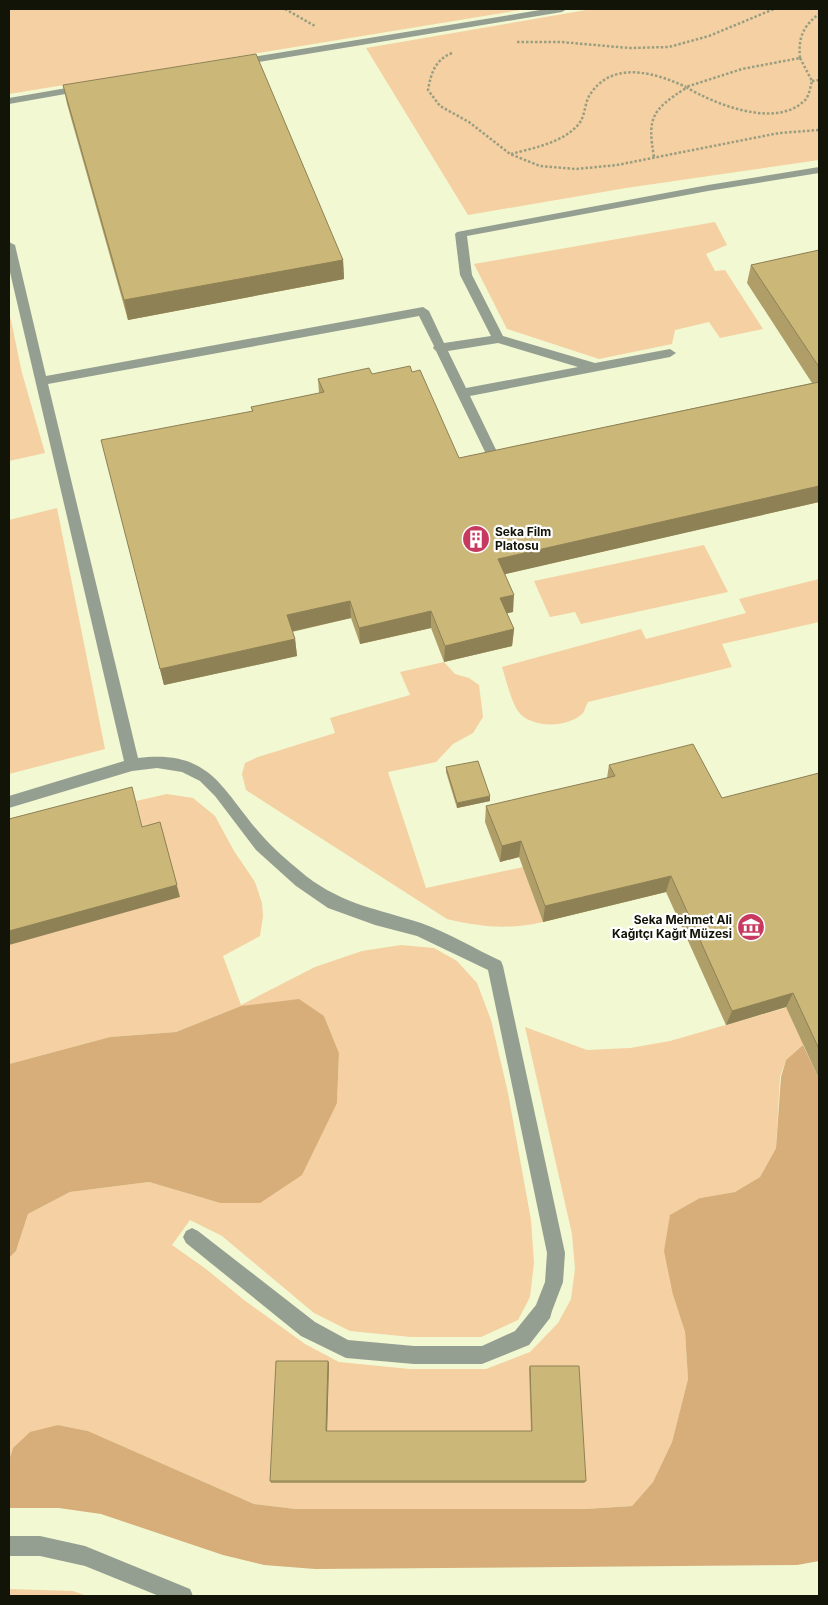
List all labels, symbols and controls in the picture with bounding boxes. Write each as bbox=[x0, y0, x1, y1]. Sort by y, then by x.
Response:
building icon: Seka Film Platosu bbox=[461, 524, 491, 554]
place label: Seka Film Platosu bbox=[495, 524, 551, 553]
place label: Seka Mehmet Ali Kağıtçı Kağıt Müzesi bbox=[612, 912, 732, 941]
museum icon: Seka Mehmet Ali Kağıtçı Kağıt Müzesi bbox=[736, 912, 766, 942]

